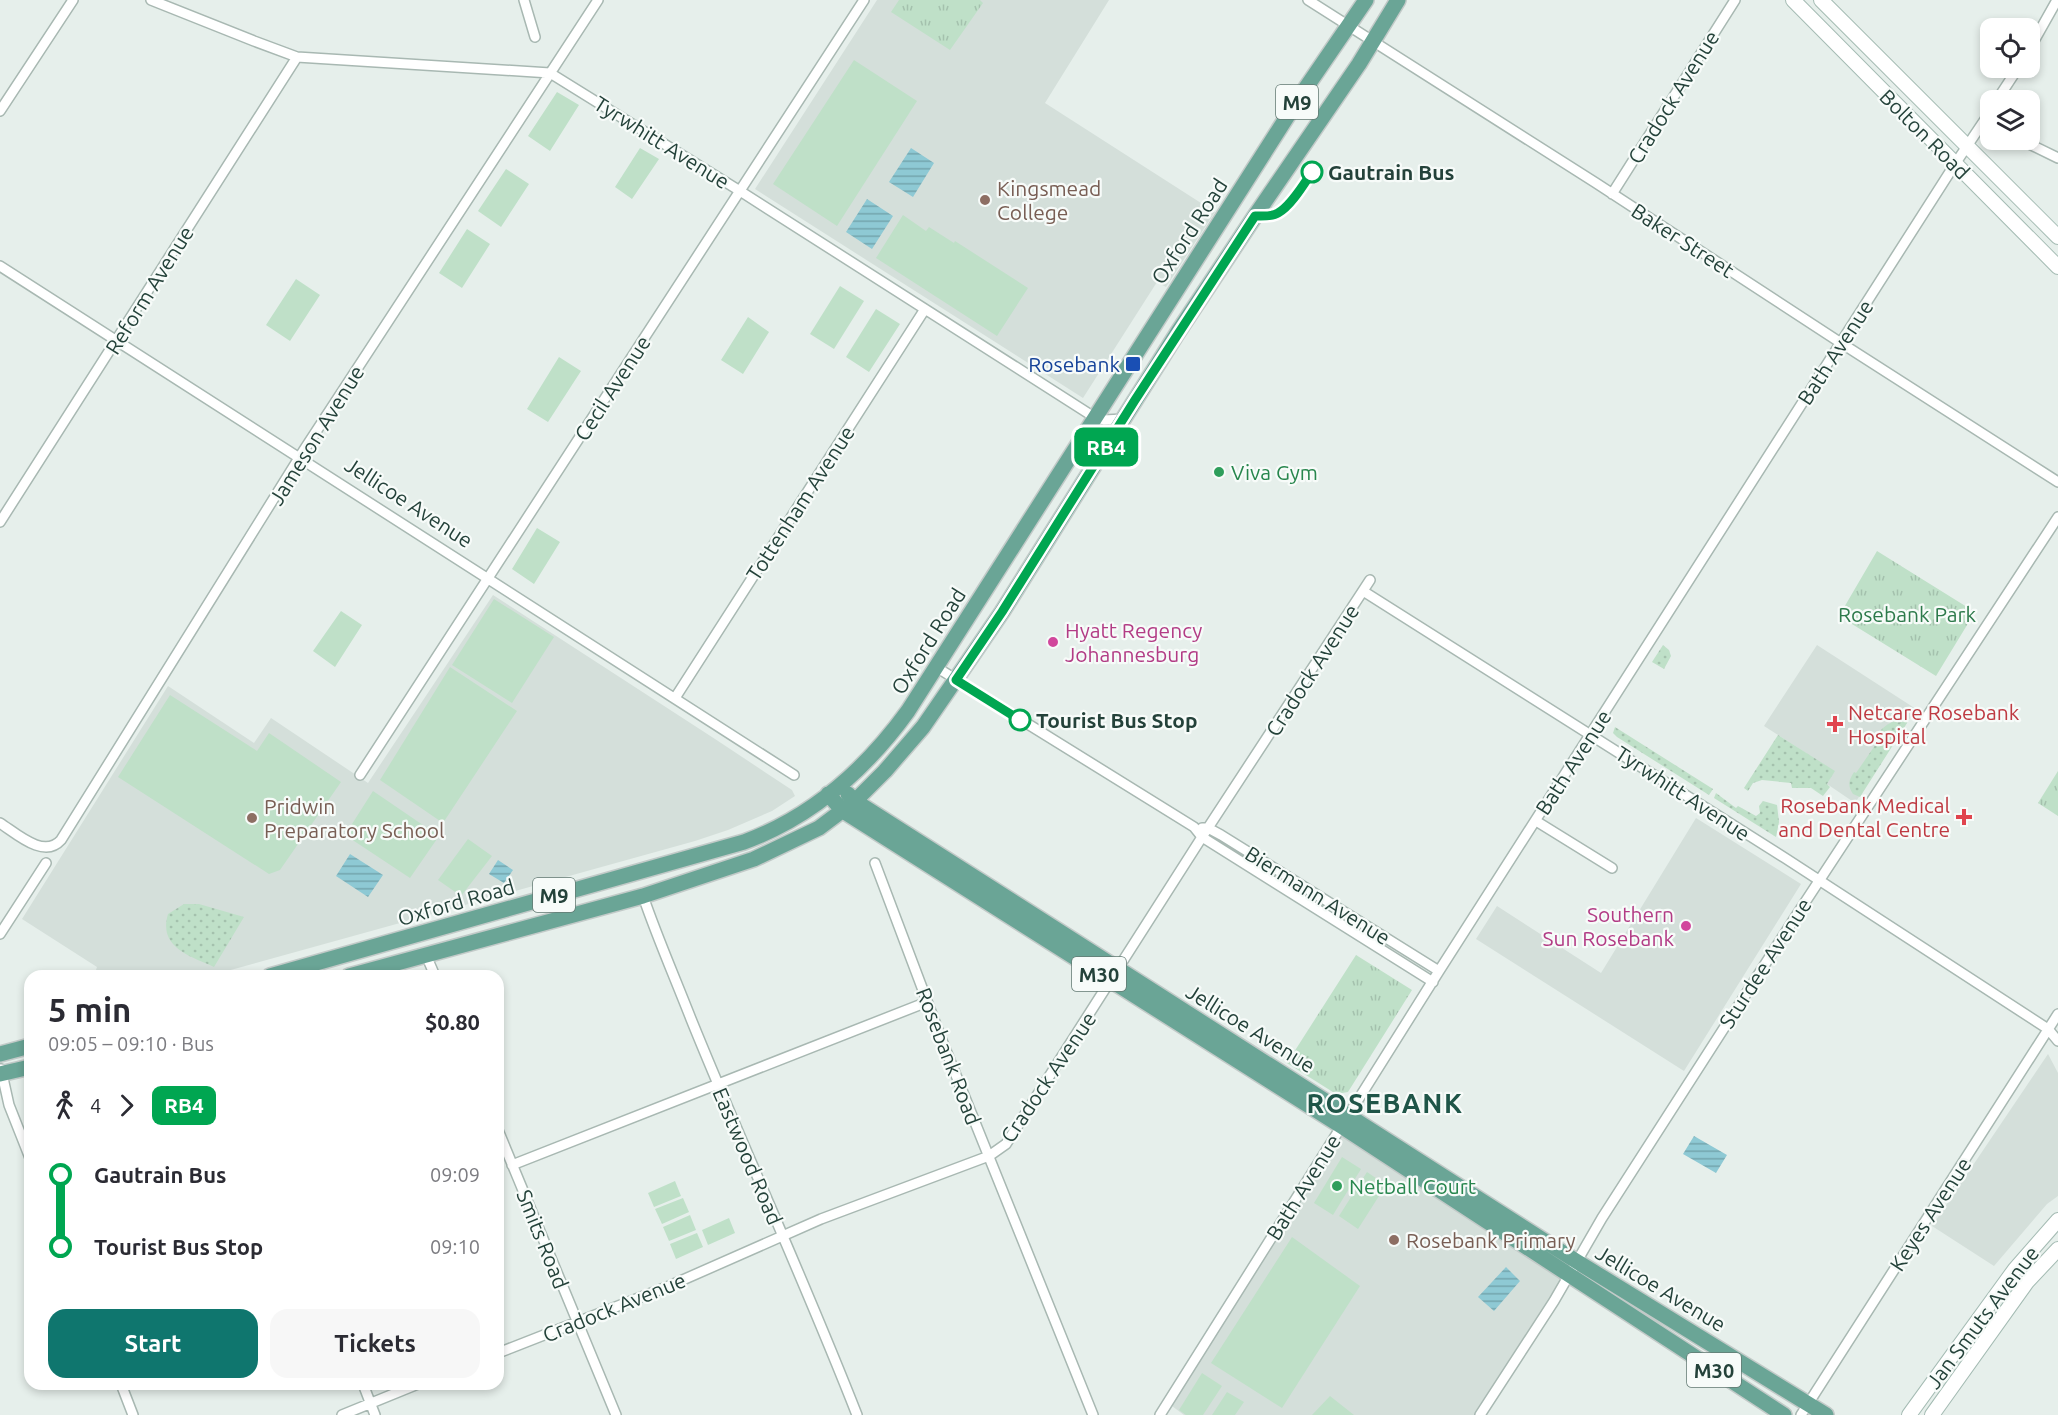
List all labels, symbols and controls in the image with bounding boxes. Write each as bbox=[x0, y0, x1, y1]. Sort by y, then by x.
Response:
map controls bbox=[1980, 18, 2040, 150]
button: locate bbox=[1980, 18, 2040, 78]
street label: Cradock Avenue bbox=[1623, 26, 1723, 168]
street label: Bolton Road bbox=[1875, 84, 1975, 184]
road number: M9 bbox=[1276, 85, 1318, 119]
button: layers bbox=[1980, 90, 2040, 150]
street label: Tyrwhitt Avenue bbox=[590, 91, 734, 193]
place label: Gautrain Bus bbox=[1328, 160, 1454, 184]
marker: Gautrain Bus bbox=[1301, 161, 1323, 183]
street label: Oxford Road bbox=[1146, 174, 1232, 288]
place label: Kingsmead College bbox=[997, 176, 1101, 224]
marker: Kingsmead College bbox=[978, 193, 992, 207]
street label: Baker Street bbox=[1627, 198, 1739, 282]
street label: Reform Avenue bbox=[100, 222, 198, 358]
street label: Bath Avenue bbox=[1792, 295, 1878, 409]
street label: Cecil Avenue bbox=[569, 331, 655, 445]
place label: Rosebank bbox=[1028, 352, 1120, 376]
marker: Rosebank bbox=[1124, 355, 1142, 373]
street label: Jameson Avenue bbox=[263, 361, 369, 509]
street label: Tottenham Avenue bbox=[741, 421, 859, 585]
line badge: RB4 bbox=[1072, 428, 1140, 466]
text: RB4 bbox=[1086, 435, 1126, 459]
street label: Jellicoe Avenue bbox=[341, 452, 477, 552]
place label: Viva Gym bbox=[1231, 460, 1318, 484]
marker: Viva Gym bbox=[1212, 465, 1226, 479]
street label: Oxford Road bbox=[886, 583, 970, 699]
street label: Cradock Avenue bbox=[1261, 600, 1363, 740]
park label: Rosebank Park bbox=[1838, 602, 1977, 626]
place label: Hyatt Regency Johannesburg bbox=[1065, 618, 1202, 666]
marker: Hyatt Regency Johannesburg bbox=[1046, 635, 1060, 649]
place label: Netcare Rosebank Hospital bbox=[1848, 700, 2020, 748]
street label: Bath Avenue bbox=[1530, 705, 1616, 819]
place label: Tourist Bus Stop bbox=[1036, 708, 1197, 732]
marker: Tourist Bus Stop bbox=[1009, 709, 1031, 731]
marker: Netcare Rosebank Hospital bbox=[1826, 715, 1844, 733]
street label: Tyrwhitt Avenue bbox=[1611, 741, 1755, 845]
place label: Rosebank Medical and Dental Centre bbox=[1778, 793, 1950, 841]
place label: Pridwin Preparatory School bbox=[264, 794, 445, 842]
marker: Rosebank Medical and Dental Centre bbox=[1955, 808, 1973, 826]
marker: Pridwin Preparatory School bbox=[245, 811, 259, 825]
street label: Biermann Avenue bbox=[1241, 841, 1395, 949]
street label: Oxford Road bbox=[395, 874, 517, 930]
road number: M9 bbox=[533, 878, 575, 912]
street label: Sturdee Avenue bbox=[1714, 893, 1816, 1033]
place label: Southern Sun Rosebank bbox=[1542, 902, 1674, 950]
marker: Southern Sun Rosebank bbox=[1679, 919, 1693, 933]
road number: M30 bbox=[1072, 957, 1126, 991]
street label: Jellicoe Avenue bbox=[1182, 979, 1320, 1077]
street label: Rosebank Road bbox=[912, 984, 986, 1128]
text: 5 min bbox=[48, 991, 131, 1028]
street label: Cradock Avenue bbox=[996, 1007, 1100, 1147]
text: $0.80 bbox=[425, 1009, 480, 1034]
text: 09:05 – 09:10 · Bus bbox=[48, 1032, 214, 1055]
street label: Eastwood Road bbox=[708, 1084, 788, 1228]
district label: ROSEBANK bbox=[1307, 1088, 1463, 1118]
icon: walk bbox=[48, 1089, 81, 1122]
icon: forward bbox=[110, 1089, 143, 1122]
text: RB4 bbox=[164, 1093, 204, 1117]
text: 4 bbox=[90, 1094, 101, 1117]
street label: Bath Avenue bbox=[1261, 1130, 1345, 1244]
street label: Keyes Avenue bbox=[1884, 1153, 1976, 1275]
text: Gautrain Bus bbox=[94, 1162, 226, 1187]
text: 09:09 bbox=[430, 1163, 480, 1186]
place label: Netball Court bbox=[1349, 1174, 1476, 1198]
marker: Netball Court bbox=[1330, 1179, 1344, 1193]
street label: Smits Road bbox=[512, 1186, 574, 1292]
place label: Rosebank Primary bbox=[1406, 1228, 1576, 1252]
marker: Rosebank Primary bbox=[1387, 1233, 1401, 1247]
text: Tourist Bus Stop bbox=[94, 1234, 263, 1259]
text: 09:10 bbox=[430, 1235, 480, 1258]
street label: Jellicoe Avenue bbox=[1592, 1240, 1730, 1336]
street label: Jan Smuts Avenue bbox=[1921, 1241, 2043, 1393]
street label: Cradock Avenue bbox=[539, 1267, 689, 1347]
button: Start bbox=[48, 1309, 258, 1378]
button: Tickets bbox=[270, 1309, 480, 1378]
road number: M30 bbox=[1687, 1353, 1741, 1387]

